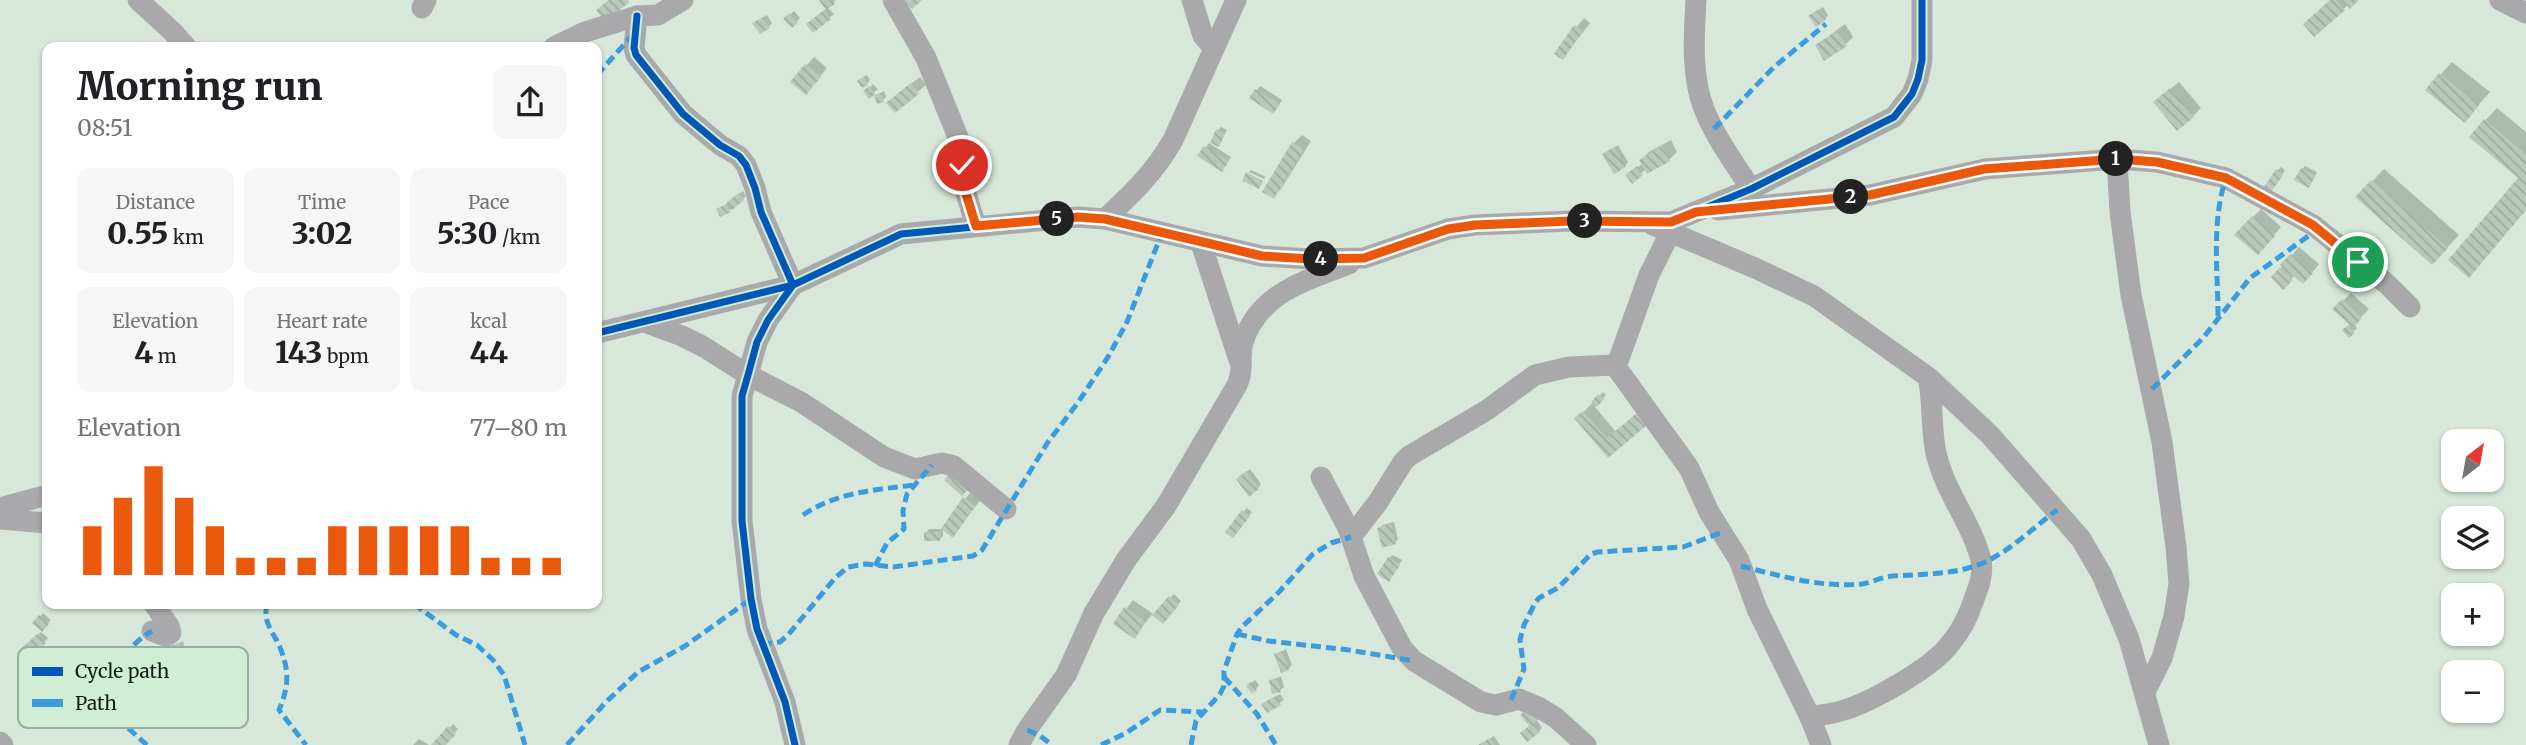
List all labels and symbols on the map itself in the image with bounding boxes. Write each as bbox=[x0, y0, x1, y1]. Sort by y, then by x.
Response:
pin bbox=[932, 135, 992, 195]
pin: 1 bbox=[2098, 142, 2134, 176]
pin: 2 bbox=[1834, 180, 1868, 214]
pin: 5 bbox=[1040, 202, 1074, 236]
pin: 3 bbox=[1568, 204, 1602, 238]
pin bbox=[2328, 232, 2388, 292]
pin: 4 bbox=[1304, 242, 1338, 276]
north arrow bbox=[2441, 429, 2504, 492]
legend bbox=[18, 647, 248, 728]
text: Cycle path bbox=[75, 659, 170, 683]
text: Path bbox=[75, 691, 117, 715]

